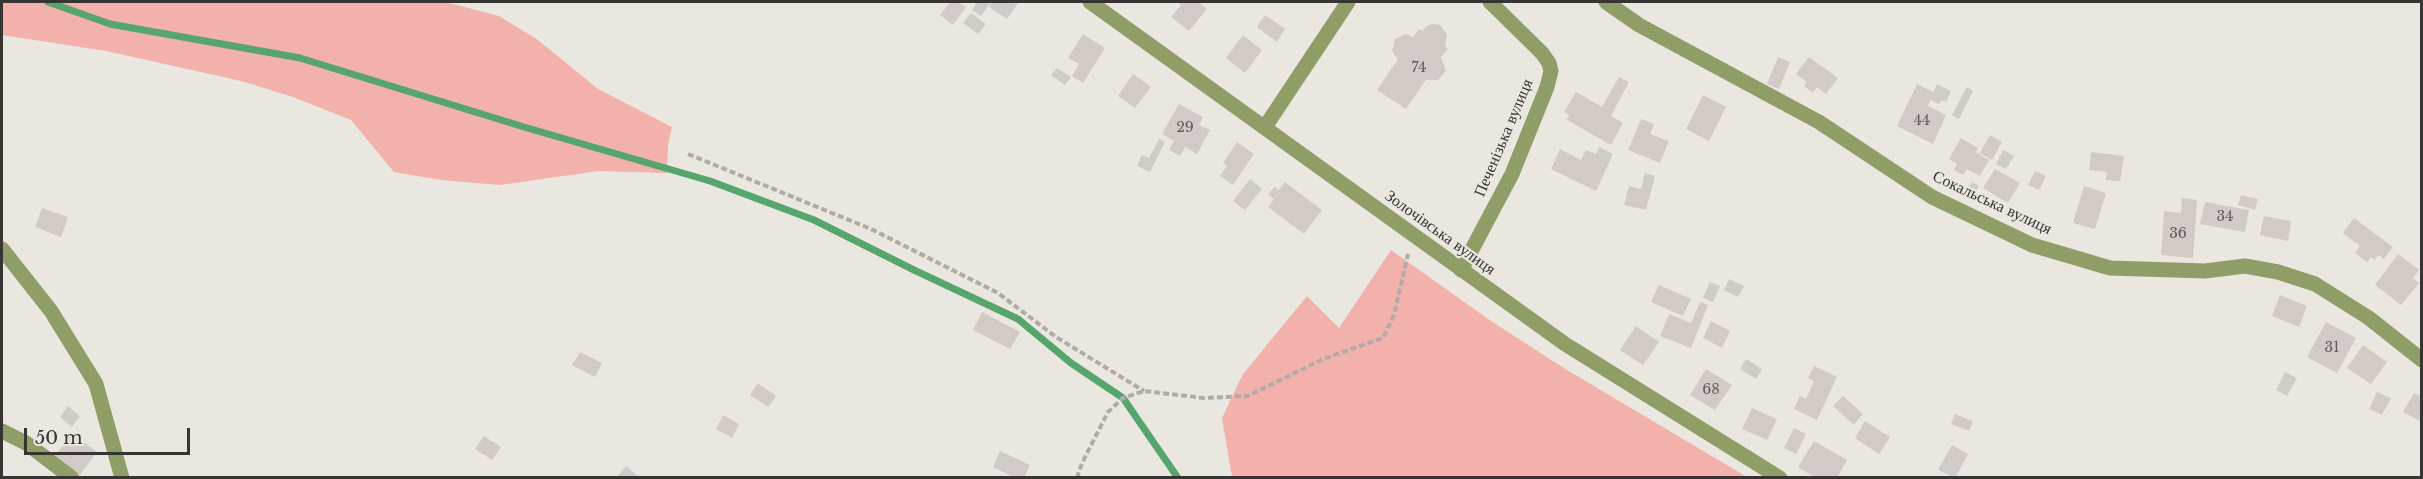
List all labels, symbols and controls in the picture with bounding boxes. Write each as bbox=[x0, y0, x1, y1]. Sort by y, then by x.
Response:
house number: 74 bbox=[1412, 60, 1426, 76]
street label: Печенізька вулиця bbox=[1471, 76, 1537, 200]
house number: 44 bbox=[1914, 113, 1930, 129]
house number: 29 bbox=[1176, 120, 1194, 136]
street label: Сокальська вулиця bbox=[1929, 167, 2055, 239]
street label: Золочівська вулиця bbox=[1381, 187, 1499, 279]
house number: 34 bbox=[2217, 209, 2233, 225]
house number: 36 bbox=[2169, 226, 2187, 242]
house number: 31 bbox=[2325, 340, 2339, 356]
house number: 68 bbox=[1702, 382, 1720, 398]
scale bar bbox=[27, 416, 194, 454]
text: 50 m bbox=[35, 427, 83, 449]

